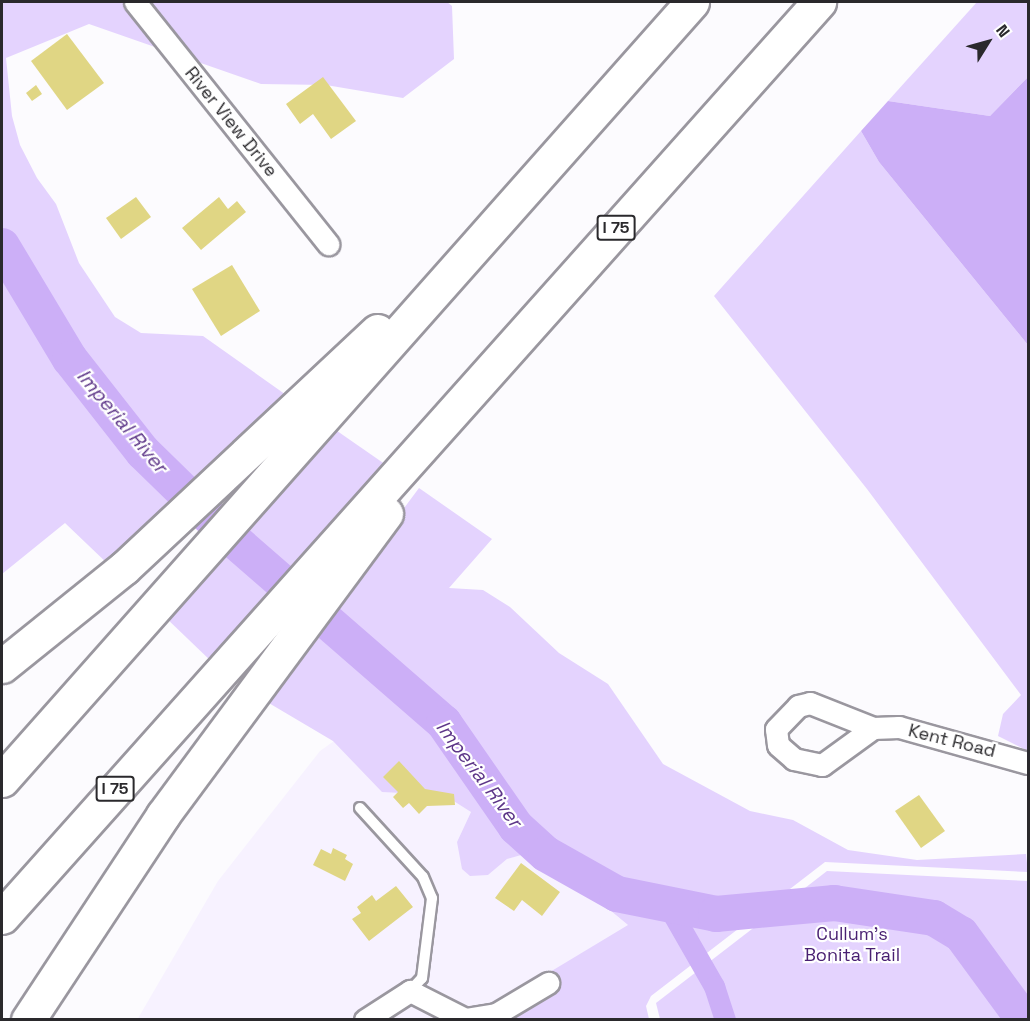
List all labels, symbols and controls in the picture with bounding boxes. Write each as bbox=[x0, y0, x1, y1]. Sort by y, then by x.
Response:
north arrow bbox=[958, 12, 1018, 72]
text: N bbox=[991, 20, 1014, 41]
street label: River View Drive bbox=[180, 63, 282, 181]
road number: I 75 bbox=[596, 215, 636, 241]
water label: Imperial River bbox=[72, 364, 172, 478]
water label: Imperial River bbox=[431, 716, 527, 832]
street label: Kent Road bbox=[906, 720, 998, 762]
road number: I 75 bbox=[96, 776, 134, 802]
park label: Cullum's Bonita Trail bbox=[804, 924, 900, 966]

